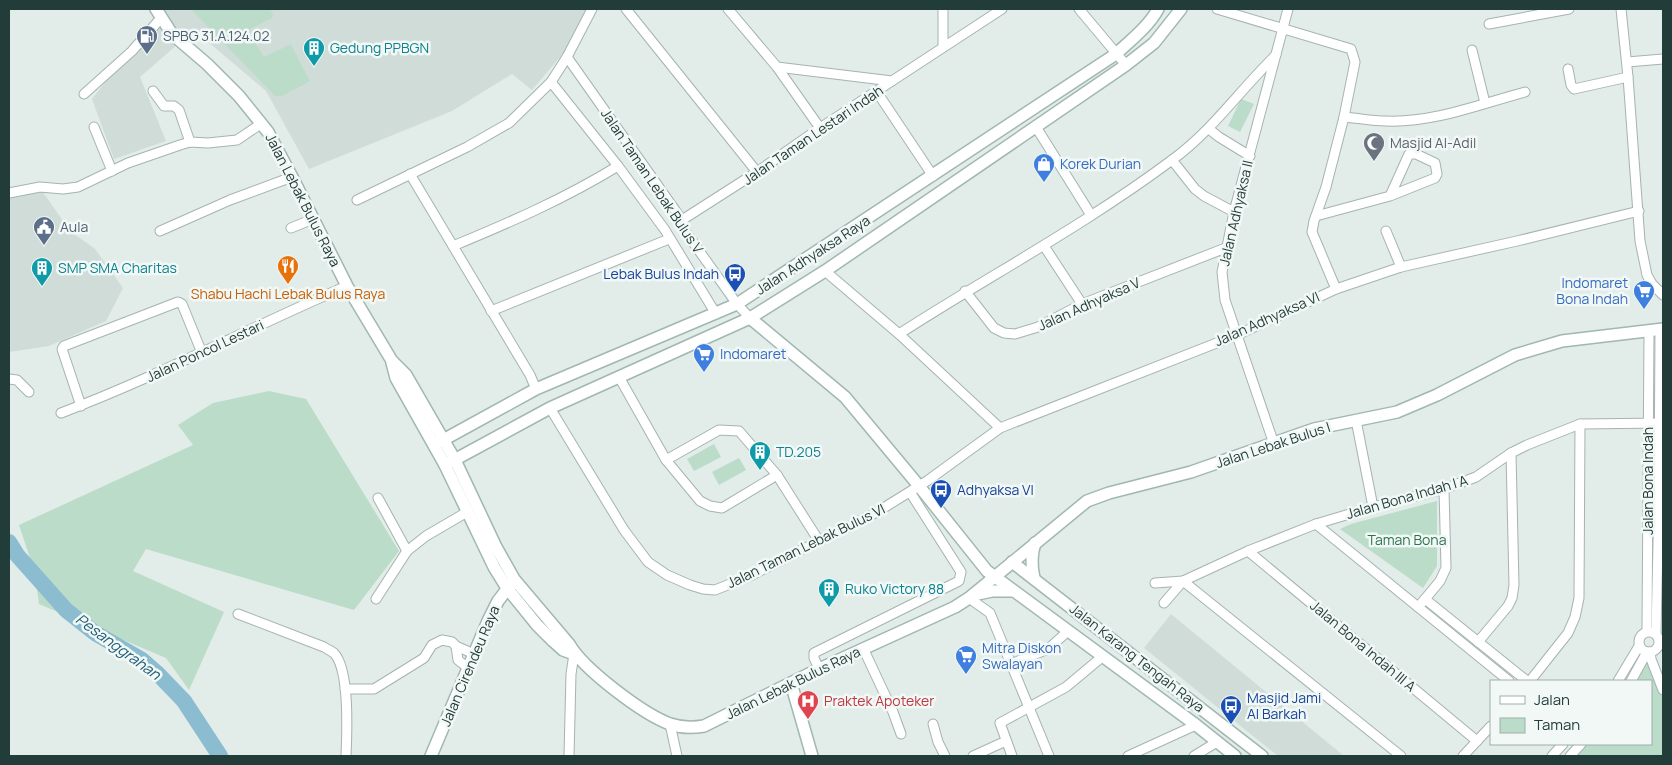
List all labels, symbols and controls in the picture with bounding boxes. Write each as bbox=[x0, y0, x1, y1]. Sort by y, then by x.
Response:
fuel station icon: SPBG 31.A.124.02 bbox=[135, 24, 159, 55]
place label: SPBG 31.A.124.02 bbox=[163, 26, 269, 45]
building icon: Gedung PPBGN bbox=[302, 36, 326, 67]
place label: Gedung PPBGN bbox=[330, 38, 429, 57]
street label: Jalan Taman Lestari Indah bbox=[739, 80, 887, 189]
street label: Jalan Taman Lebak Bulus V bbox=[597, 105, 708, 257]
street label: Jalan Lebak Bulus Raya bbox=[262, 130, 345, 270]
mosque icon: Masjid Al-Adil bbox=[1362, 131, 1386, 162]
place label: Masjid Al-Adil bbox=[1390, 133, 1476, 152]
shop icon: Korek Durian bbox=[1032, 152, 1056, 183]
place label: Korek Durian bbox=[1060, 154, 1141, 173]
street label: Jalan Adhyaksa II bbox=[1214, 158, 1257, 268]
street label: Jalan Adhyaksa Raya bbox=[752, 211, 874, 299]
public building icon: Aula bbox=[32, 215, 56, 246]
place label: Aula bbox=[60, 217, 88, 236]
restaurant icon: Shabu Hachi Lebak Bulus Raya bbox=[276, 254, 300, 285]
building icon: SMP SMA Charitas bbox=[30, 256, 54, 287]
place label: SMP SMA Charitas bbox=[58, 258, 177, 277]
bus stop icon: Lebak Bulus Indah bbox=[723, 262, 747, 293]
place label: Lebak Bulus Indah bbox=[603, 264, 719, 283]
street label: Jalan Adhyaksa V bbox=[1035, 272, 1143, 335]
place label: Indomaret Bona Indah bbox=[1556, 273, 1628, 308]
supermarket icon: Indomaret Bona Indah bbox=[1632, 279, 1656, 310]
place label: Shabu Hachi Lebak Bulus Raya bbox=[191, 284, 385, 303]
street label: Jalan Adhyaksa VI bbox=[1211, 287, 1322, 350]
street label: Jalan Poncol Lestari bbox=[143, 315, 267, 386]
supermarket icon: Indomaret bbox=[692, 342, 716, 373]
place label: Indomaret bbox=[720, 344, 787, 363]
street label: Jalan Lebak Bulus I bbox=[1213, 417, 1333, 472]
street label: Jalan Bona Indah bbox=[1638, 427, 1657, 535]
building icon: TD.205 bbox=[748, 440, 772, 471]
place label: TD.205 bbox=[776, 442, 821, 461]
street label: Jalan Bona Indah I A bbox=[1344, 470, 1470, 523]
bus stop icon: Adhyaksa VI bbox=[929, 478, 953, 509]
place label: Adhyaksa VI bbox=[957, 480, 1034, 499]
street label: Jalan Taman Lebak Bulus VI bbox=[723, 499, 888, 592]
park label: Taman Bona bbox=[1368, 530, 1446, 549]
building icon: Ruko Victory 88 bbox=[817, 577, 841, 608]
place label: Ruko Victory 88 bbox=[845, 579, 944, 598]
street label: Jalan Bona Indah III A bbox=[1307, 596, 1420, 696]
street label: Jalan Karang Tengah Raya bbox=[1066, 599, 1209, 716]
street label: Jalan Cirendeu Raya bbox=[435, 602, 504, 729]
water label: Pesanggrahan bbox=[72, 609, 166, 685]
place label: Mitra Diskon Swalayan bbox=[982, 638, 1061, 673]
street label: Jalan Lebak Bulus Raya bbox=[722, 642, 863, 723]
supermarket icon: Mitra Diskon Swalayan bbox=[954, 644, 978, 675]
legend bbox=[1490, 680, 1652, 745]
place label: Masjid Jami Al Barkah bbox=[1247, 688, 1321, 723]
hospital icon: Praktek Apoteker bbox=[796, 689, 820, 720]
text: Jalan bbox=[1534, 689, 1570, 710]
place label: Praktek Apoteker bbox=[824, 691, 934, 710]
bus stop icon: Masjid Jami Al Barkah bbox=[1219, 694, 1243, 725]
text: Taman bbox=[1534, 714, 1580, 735]

